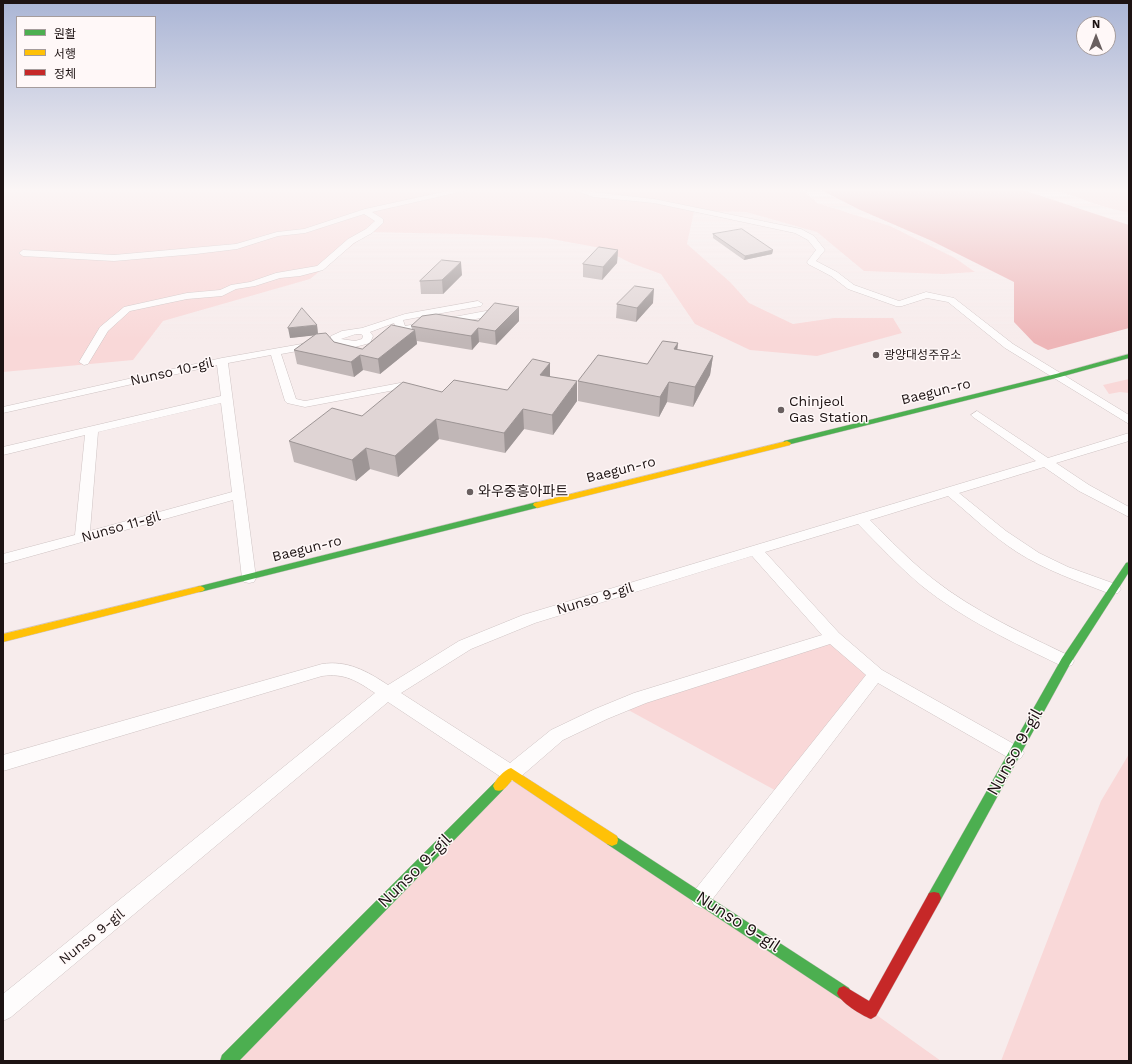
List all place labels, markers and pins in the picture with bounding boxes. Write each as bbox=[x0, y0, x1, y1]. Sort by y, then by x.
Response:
place label: 광양대성주유소 bbox=[884, 348, 961, 362]
marker: 광양대성주유소 bbox=[871, 350, 881, 360]
place label: Chinjeol Gas Station bbox=[789, 394, 868, 426]
marker: Chinjeol Gas Station bbox=[776, 405, 786, 415]
place label: 와우중흥아파트 bbox=[478, 484, 568, 500]
marker: 와우중흥아파트 bbox=[465, 487, 475, 497]

